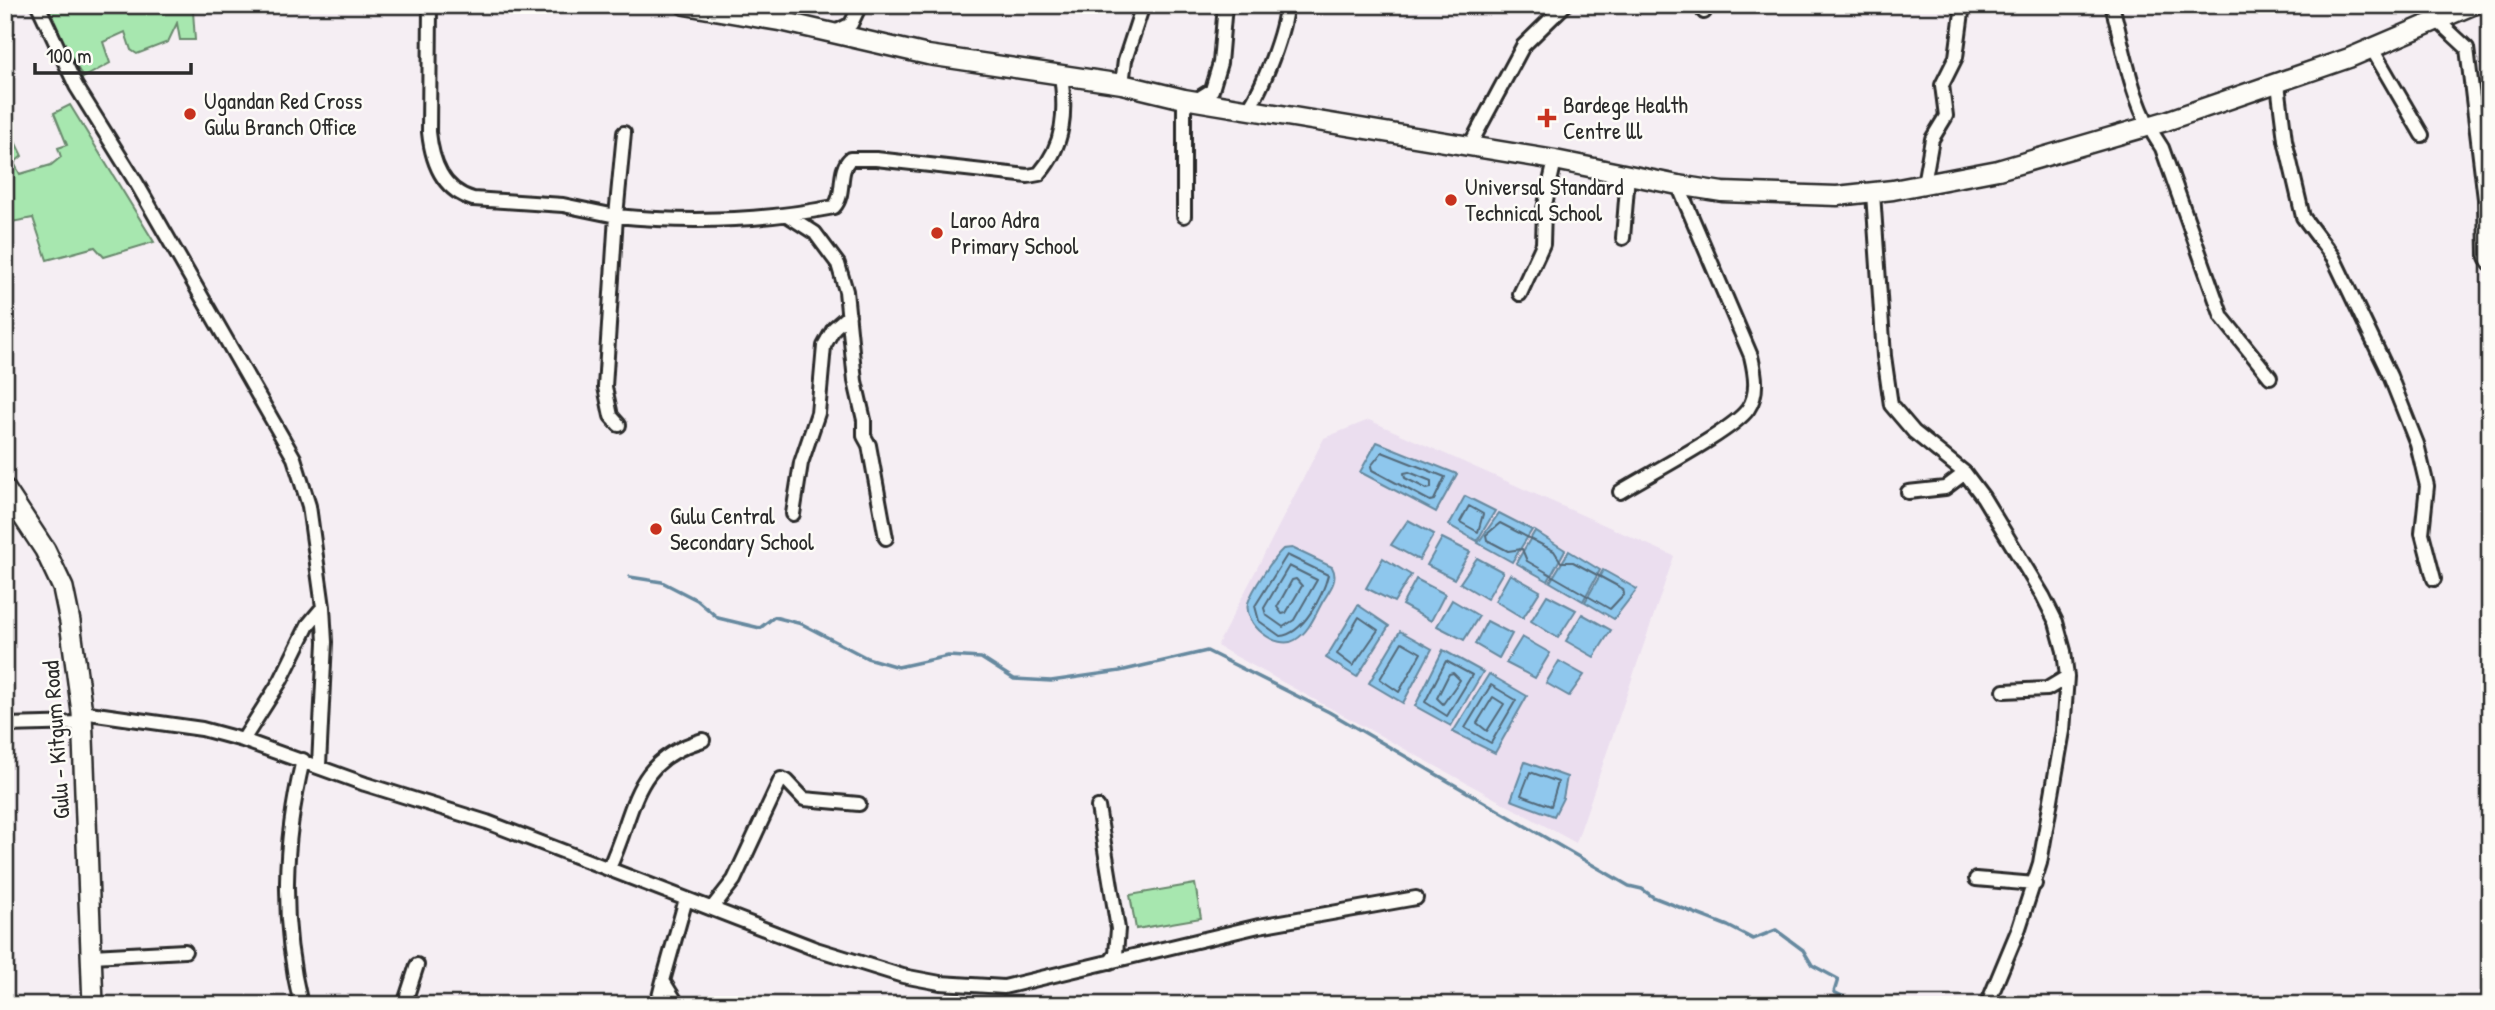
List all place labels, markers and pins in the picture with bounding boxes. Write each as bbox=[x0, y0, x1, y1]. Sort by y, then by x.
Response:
place label: Ugandan Red Cross Gulu Branch Office bbox=[204, 85, 362, 142]
place label: Bardege Health Centre lll bbox=[1563, 89, 1688, 146]
marker: Ugandan Red Cross Gulu Branch Office bbox=[182, 106, 198, 122]
marker: Bardege Health Centre lll bbox=[1537, 108, 1557, 128]
place label: Universal Standard Technical School bbox=[1465, 171, 1623, 228]
marker: Universal Standard Technical School bbox=[1443, 192, 1459, 208]
place label: Laroo Adra Primary School bbox=[951, 204, 1079, 261]
marker: Laroo Adra Primary School bbox=[929, 225, 945, 241]
place label: Gulu Central Secondary School bbox=[670, 500, 815, 557]
marker: Gulu Central Secondary School bbox=[648, 521, 664, 537]

